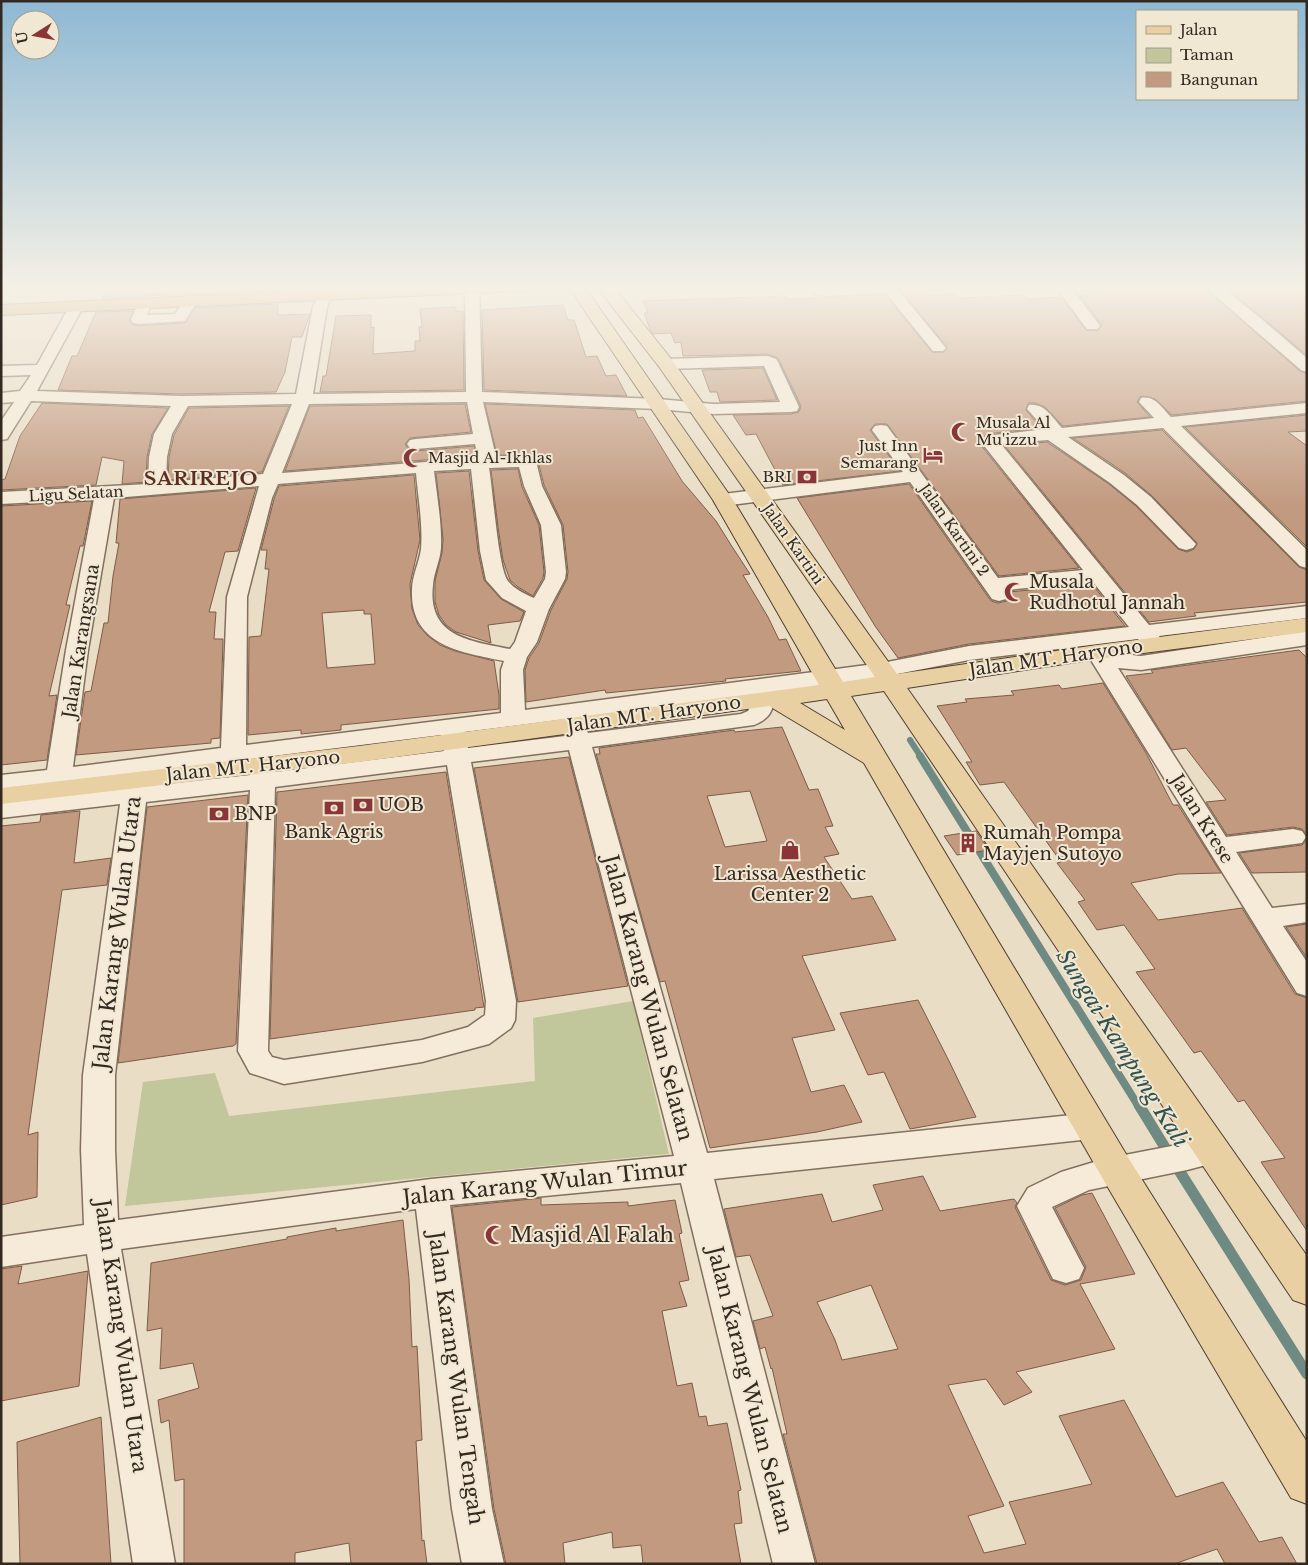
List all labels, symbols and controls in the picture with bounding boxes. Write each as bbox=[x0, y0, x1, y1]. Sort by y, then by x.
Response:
north arrow bbox=[10, 10, 60, 60]
legend bbox=[1136, 10, 1298, 100]
text: Jalan bbox=[1178, 20, 1217, 39]
text: U bbox=[12, 29, 32, 45]
text: Taman bbox=[1180, 45, 1234, 64]
text: Bangunan bbox=[1180, 70, 1258, 89]
place label: Musala Al Mu'izzu bbox=[976, 413, 1051, 449]
mosque icon: Musala Al Mu'izzu bbox=[950, 421, 972, 443]
place label: Just Inn Semarang bbox=[841, 436, 919, 472]
hotel icon: Just Inn Semarang bbox=[922, 444, 944, 466]
mosque icon: Masjid Al-Ikhlas bbox=[402, 447, 424, 469]
place label: Masjid Al-Ikhlas bbox=[428, 448, 552, 467]
bank icon: BRI bbox=[796, 466, 818, 488]
district label: SARIREJO bbox=[144, 467, 258, 490]
place label: BRI bbox=[763, 467, 792, 486]
street label: Jalan Kartini 2 bbox=[914, 478, 993, 580]
street label: Ligu Selatan bbox=[28, 482, 124, 505]
street label: Jalan Kartini bbox=[757, 498, 828, 588]
street label: Jalan Karangsana bbox=[58, 562, 104, 722]
place label: Musala Rudhotul Jannah bbox=[1029, 571, 1185, 614]
mosque icon: Musala Rudhotul Jannah bbox=[1003, 581, 1025, 603]
street label: Jalan MT. Haryono bbox=[966, 635, 1144, 681]
street label: Jalan MT. Haryono bbox=[564, 691, 742, 737]
street label: Jalan MT. Haryono bbox=[163, 746, 341, 786]
street label: Jalan Krese bbox=[1165, 769, 1238, 868]
street label: Jalan Karang Wulan Utara bbox=[87, 794, 147, 1074]
bank icon: UOB bbox=[352, 794, 374, 816]
place label: UOB bbox=[378, 794, 424, 816]
bank icon: Bank Agris bbox=[323, 797, 345, 819]
bank icon: BNP bbox=[208, 803, 230, 825]
place label: BNP bbox=[234, 803, 276, 825]
place label: Bank Agris bbox=[284, 821, 384, 843]
place label: Rumah Pompa Mayjen Sutoyo bbox=[983, 822, 1122, 865]
building icon: Rumah Pompa Mayjen Sutoyo bbox=[957, 832, 979, 854]
shop icon: Larissa Aesthetic Center 2 bbox=[779, 839, 801, 861]
street label: Jalan Karang Wulan Selatan bbox=[596, 849, 699, 1144]
place label: Larissa Aesthetic Center 2 bbox=[714, 863, 867, 906]
water label: Sungai Kampung Kali bbox=[1051, 944, 1195, 1153]
street label: Jalan Karang Wulan Timur bbox=[398, 1155, 689, 1211]
street label: Jalan Karang Wulan Utara bbox=[89, 1195, 153, 1475]
place label: Masjid Al Falah bbox=[510, 1222, 674, 1248]
mosque icon: Masjid Al Falah bbox=[484, 1224, 506, 1246]
street label: Jalan Karang Wulan Tengah bbox=[422, 1227, 489, 1526]
street label: Jalan Karang Wulan Selatan bbox=[701, 1241, 798, 1536]

